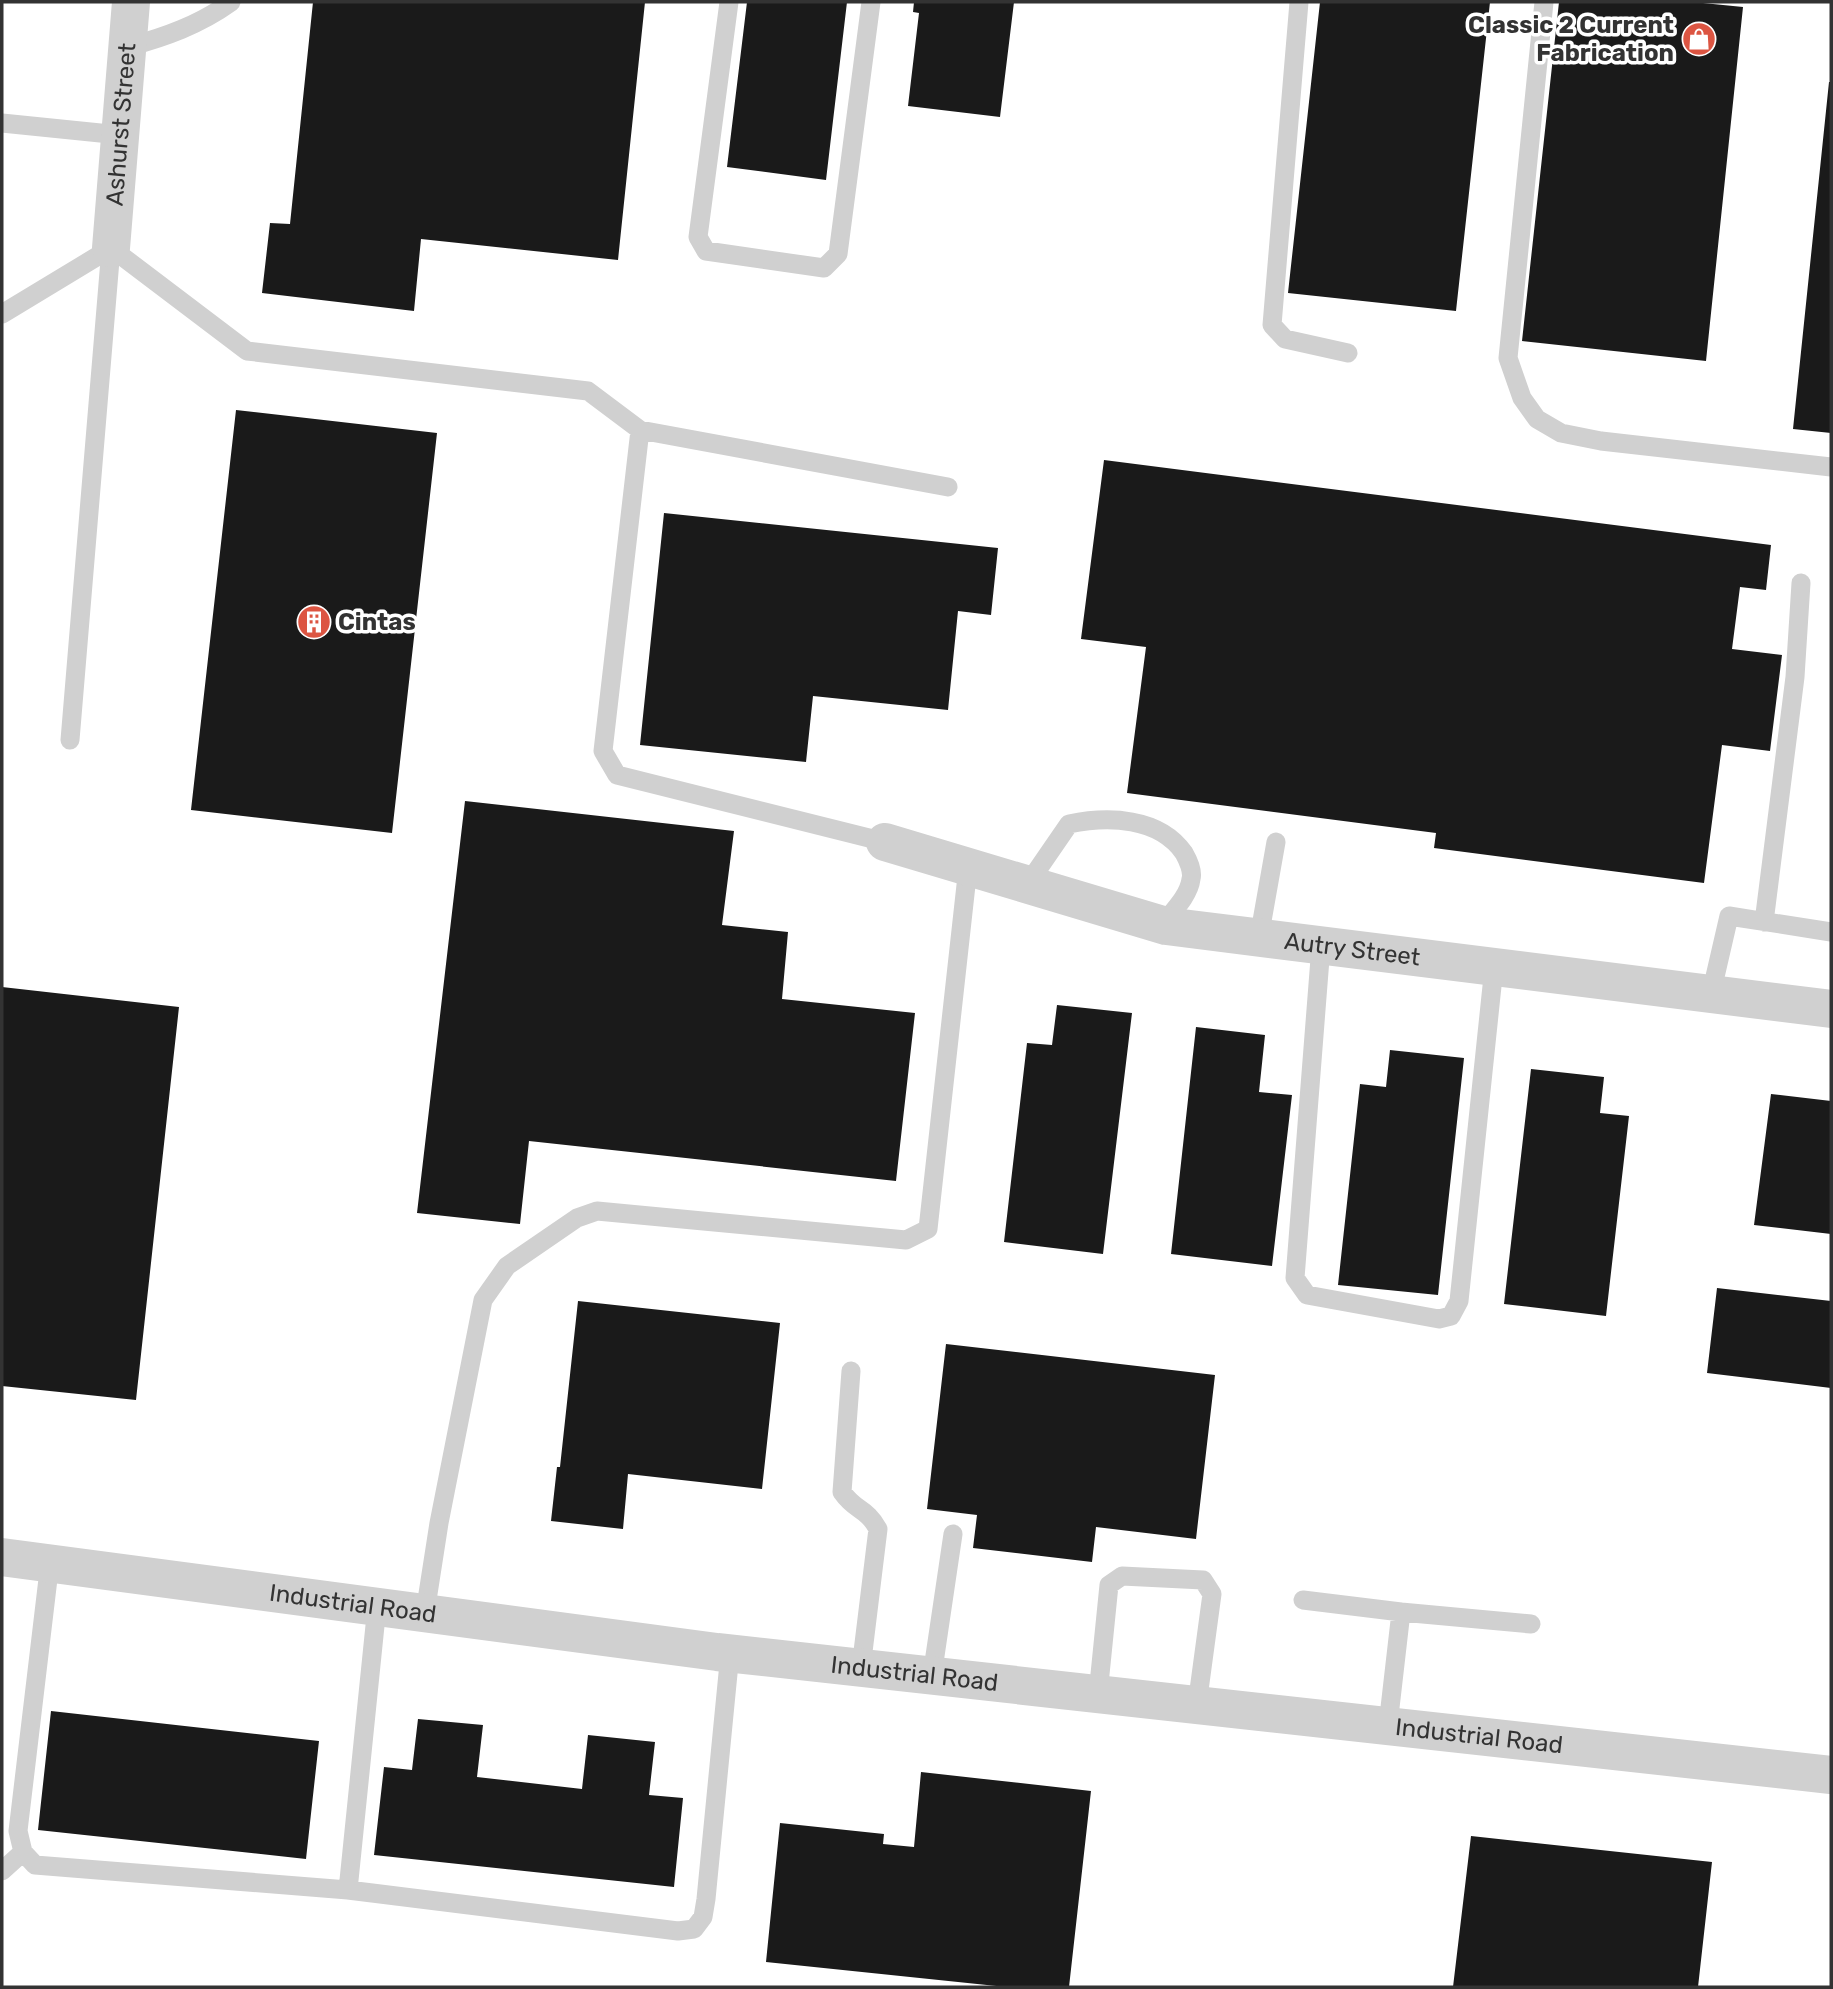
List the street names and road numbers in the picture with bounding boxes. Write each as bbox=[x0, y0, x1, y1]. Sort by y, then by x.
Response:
street label: Ashurst Street bbox=[100, 42, 142, 207]
street label: Autry Street bbox=[1283, 927, 1422, 972]
street label: Industrial Road bbox=[268, 1579, 438, 1629]
street label: Industrial Road bbox=[829, 1651, 1000, 1697]
street label: Industrial Road bbox=[1394, 1713, 1564, 1759]

